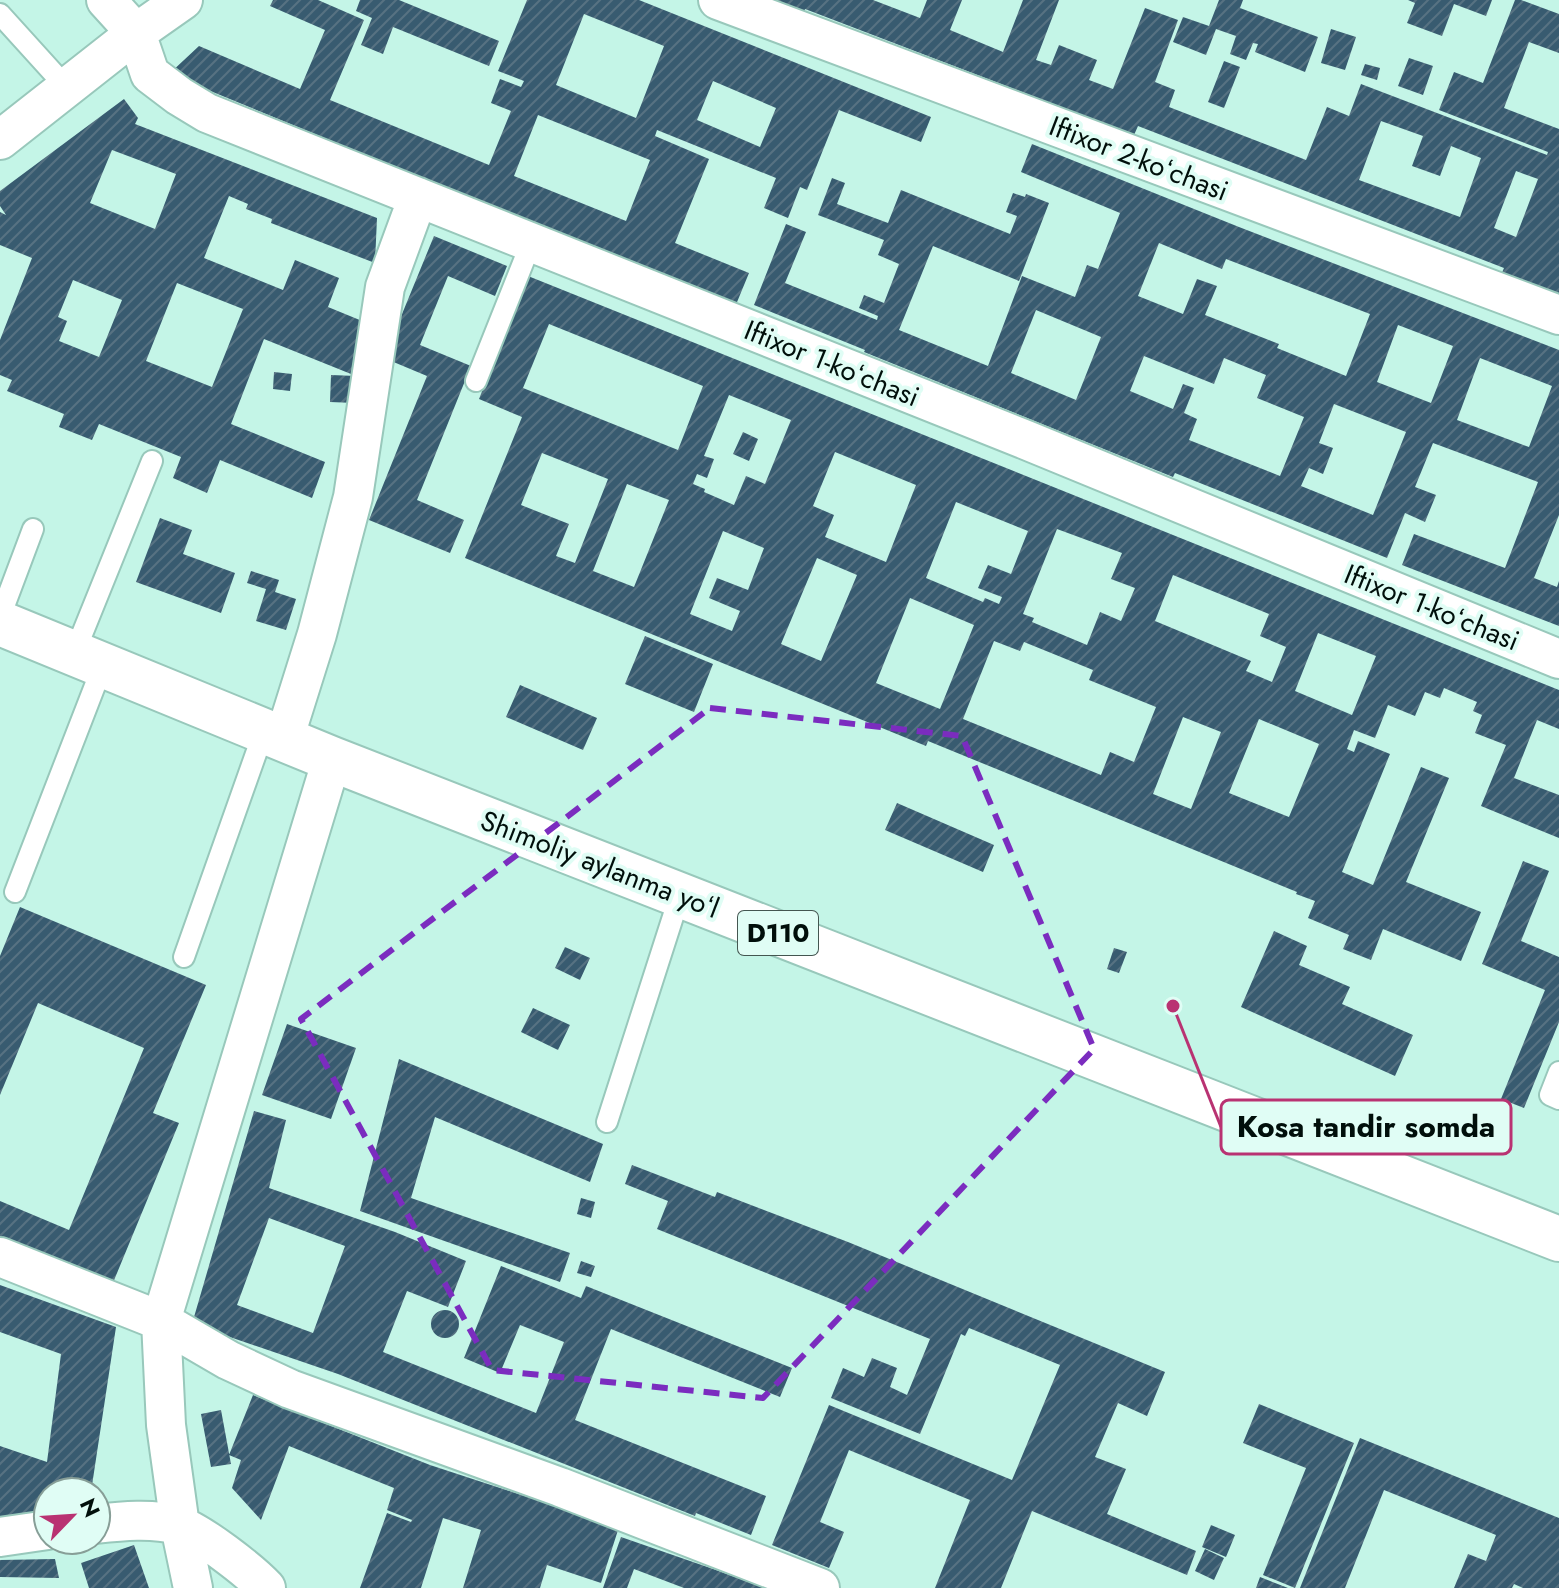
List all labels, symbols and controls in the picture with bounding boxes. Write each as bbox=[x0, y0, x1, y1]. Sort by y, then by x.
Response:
street label: Iftixor 2-koʻchasi bbox=[1043, 105, 1234, 211]
street label: Iftixor 1-koʻchasi bbox=[738, 310, 925, 417]
street label: Iftixor 1-koʻchasi bbox=[1338, 554, 1525, 661]
street label: Shimoliy aylanma yoʻl bbox=[475, 800, 725, 929]
road number: D110 bbox=[738, 911, 818, 955]
callout: Kosa tandir somda bbox=[1221, 1100, 1511, 1154]
text: Kosa tandir somda bbox=[1237, 1105, 1495, 1148]
north arrow bbox=[32, 1476, 112, 1556]
text: N bbox=[72, 1493, 108, 1522]

